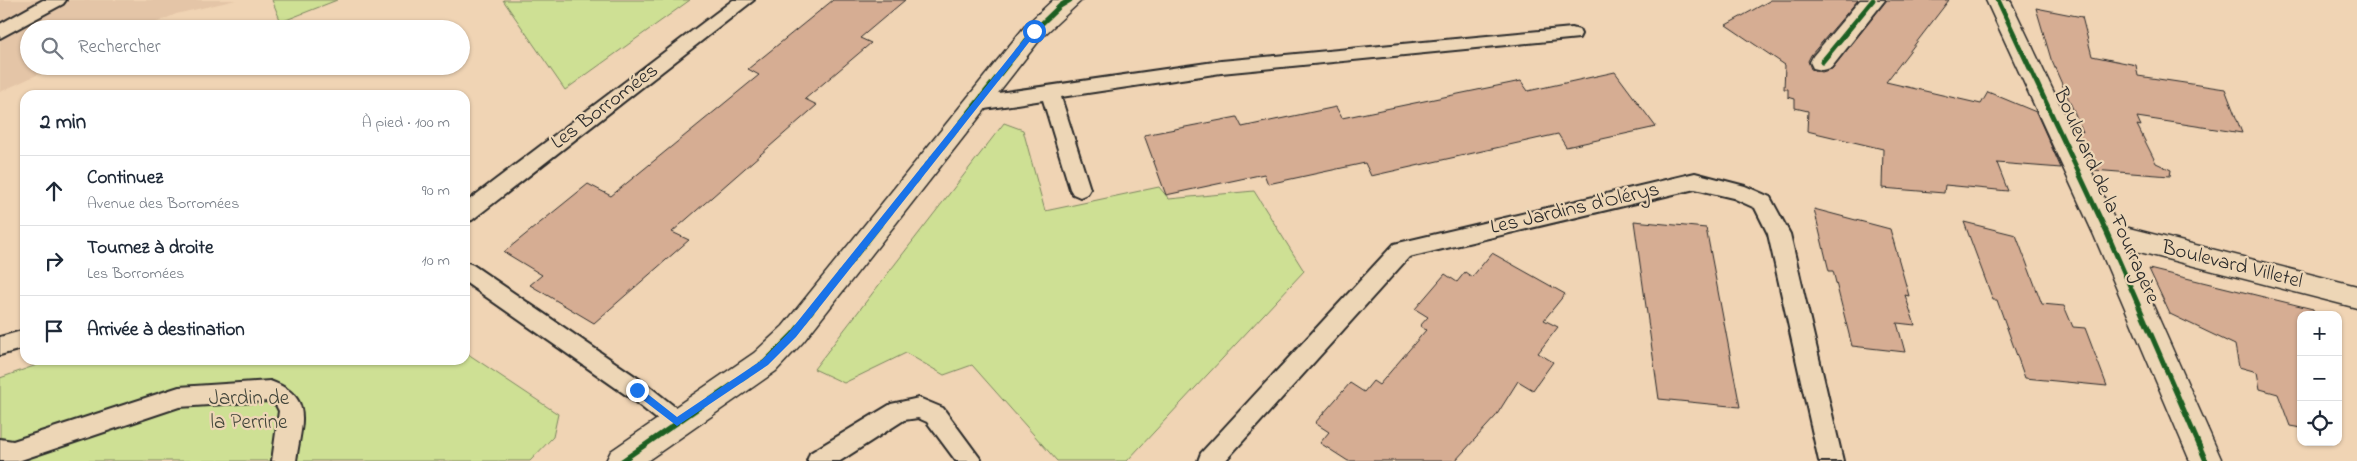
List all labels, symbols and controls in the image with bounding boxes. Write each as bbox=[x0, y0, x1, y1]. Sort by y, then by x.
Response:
search box bbox=[20, 20, 470, 75]
route start bbox=[1023, 20, 1046, 43]
icon: search bbox=[38, 34, 66, 62]
text: Rechercher bbox=[78, 34, 161, 61]
street label: Les Borromées bbox=[545, 57, 665, 157]
street label: Boulevard de la Fourragère bbox=[2043, 82, 2167, 310]
text: 2 min bbox=[40, 108, 86, 138]
text: À pied · 100 m bbox=[362, 111, 450, 135]
text: Continuez bbox=[87, 165, 163, 192]
street label: Les Jardins d'Olérys bbox=[1487, 175, 1663, 245]
icon: ahead bbox=[40, 177, 68, 205]
text: 90 m bbox=[422, 179, 450, 203]
text: Avenue des Borromées bbox=[87, 192, 239, 216]
street label: Boulevard Villetel bbox=[2157, 233, 2306, 297]
text: Tournez à droite bbox=[87, 235, 213, 262]
icon: right bbox=[40, 247, 68, 275]
text: 10 m bbox=[422, 249, 450, 273]
text: Les Borromées bbox=[87, 262, 184, 286]
map controls bbox=[2297, 311, 2342, 446]
button: + bbox=[2297, 311, 2342, 356]
icon: arrive bbox=[40, 317, 68, 345]
text: Arrivée à destination bbox=[87, 317, 245, 344]
button: − bbox=[2297, 356, 2342, 401]
route end bbox=[626, 379, 649, 402]
park label: Jardin de la Perrine bbox=[209, 384, 290, 438]
button: locate bbox=[2297, 401, 2342, 446]

